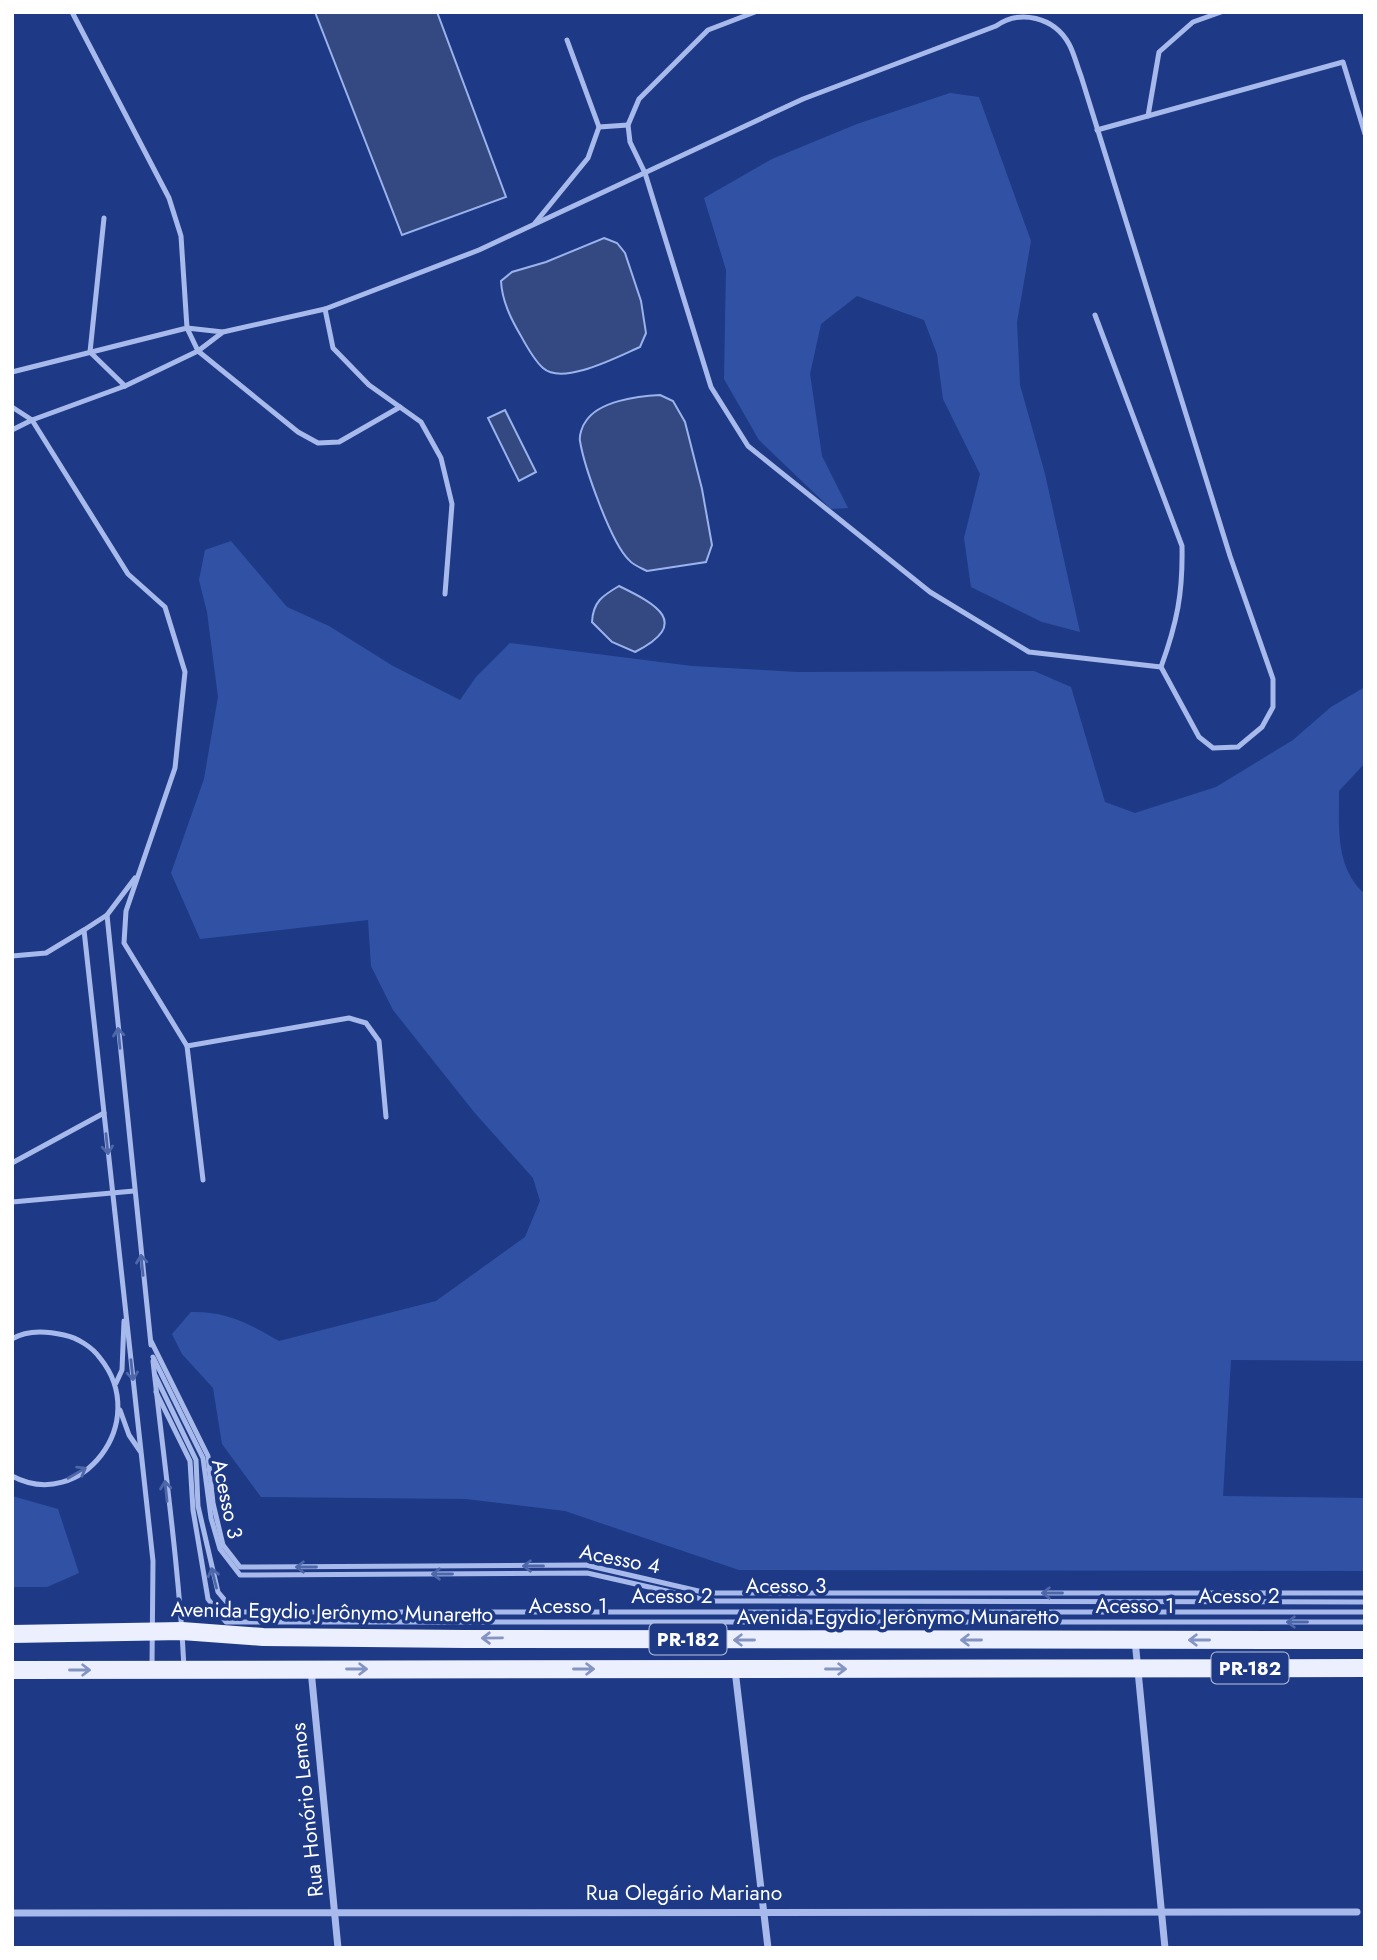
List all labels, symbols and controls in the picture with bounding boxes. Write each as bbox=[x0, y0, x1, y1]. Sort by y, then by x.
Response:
one-way arrow bbox=[112, 1028, 125, 1050]
one-way arrow bbox=[101, 1132, 114, 1155]
one-way arrow bbox=[136, 1254, 149, 1277]
one-way arrow bbox=[125, 1358, 138, 1381]
street label: Acesso 3 bbox=[204, 1456, 250, 1542]
one-way arrow bbox=[67, 1466, 87, 1480]
one-way arrow bbox=[160, 1480, 173, 1503]
street label: Acesso 4 bbox=[577, 1536, 663, 1582]
one-way arrow bbox=[522, 1559, 545, 1573]
one-way arrow bbox=[294, 1560, 317, 1574]
one-way arrow bbox=[207, 1567, 221, 1590]
one-way arrow bbox=[431, 1567, 454, 1581]
street label: Acesso 3 bbox=[746, 1571, 826, 1601]
street label: Acesso 2 bbox=[631, 1581, 713, 1611]
street label: Acesso 2 bbox=[1198, 1581, 1280, 1611]
one-way arrow bbox=[1040, 1586, 1063, 1600]
street label: Acesso 1 bbox=[529, 1591, 607, 1621]
street label: Acesso 1 bbox=[1096, 1591, 1174, 1621]
street label: Avenida Egydio Jerônymo Munaretto bbox=[171, 1594, 493, 1630]
street label: Avenida Egydio Jerônymo Munaretto bbox=[737, 1602, 1059, 1632]
one-way arrow bbox=[1285, 1615, 1308, 1629]
road number: PR-182 bbox=[650, 1624, 726, 1654]
one-way arrow bbox=[480, 1631, 503, 1645]
one-way arrow bbox=[732, 1633, 755, 1647]
one-way arrow bbox=[960, 1633, 983, 1647]
one-way arrow bbox=[1187, 1633, 1210, 1647]
road number: PR-182 bbox=[1212, 1652, 1288, 1684]
one-way arrow bbox=[345, 1662, 368, 1676]
one-way arrow bbox=[573, 1662, 596, 1676]
one-way arrow bbox=[825, 1662, 848, 1676]
one-way arrow bbox=[69, 1664, 92, 1677]
street label: Rua Honório Lemos bbox=[283, 1721, 331, 1899]
street label: Rua Olegário Mariano bbox=[586, 1878, 782, 1908]

